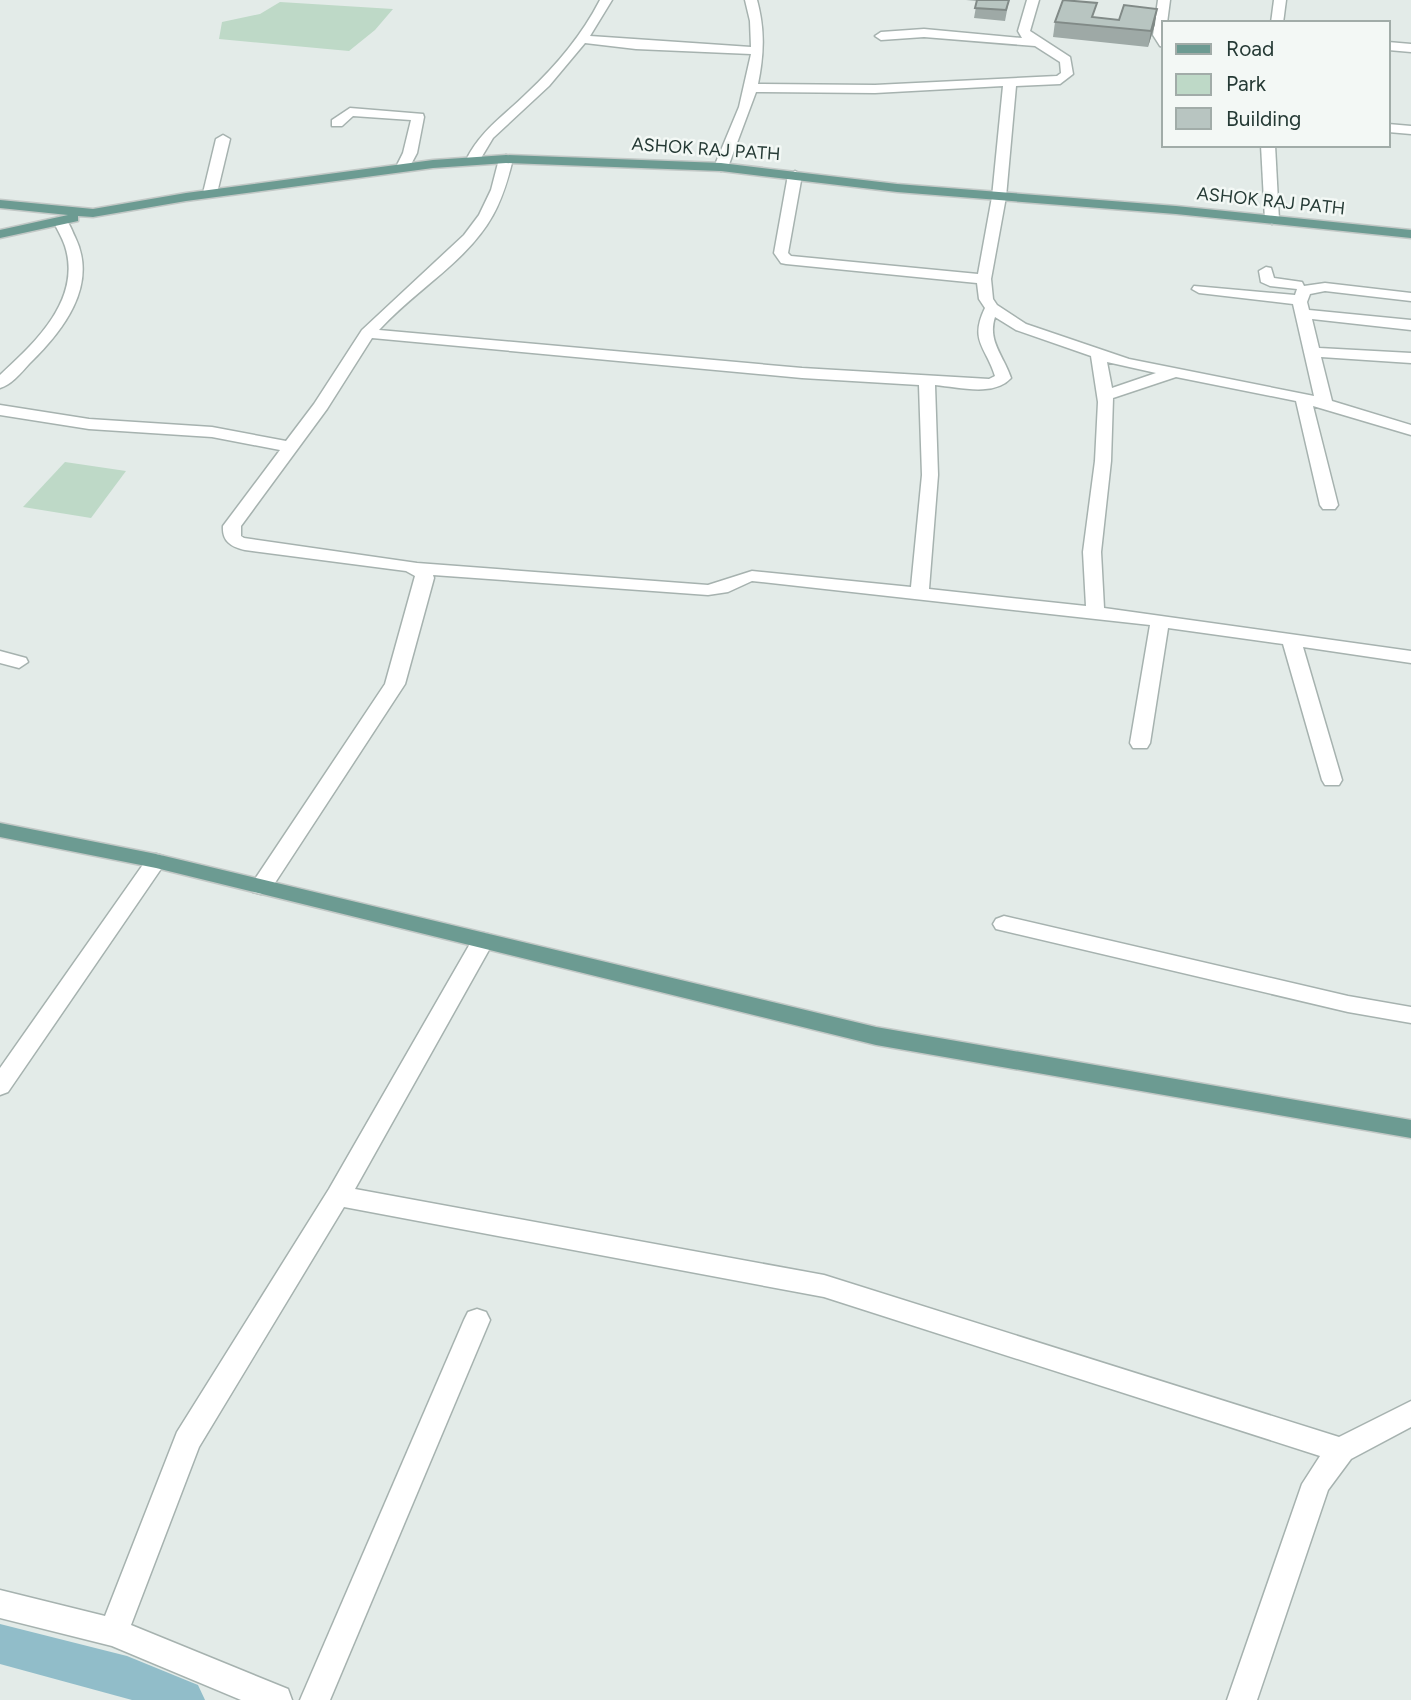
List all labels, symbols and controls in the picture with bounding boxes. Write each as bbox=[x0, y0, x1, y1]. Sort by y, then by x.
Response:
legend bbox=[1162, 21, 1390, 147]
text: Road bbox=[1226, 36, 1274, 61]
text: Park bbox=[1226, 71, 1267, 96]
text: Building bbox=[1226, 106, 1301, 131]
street label: ASHOK RAJ PATH bbox=[631, 133, 781, 165]
street label: ASHOK RAJ PATH bbox=[1196, 182, 1346, 220]

